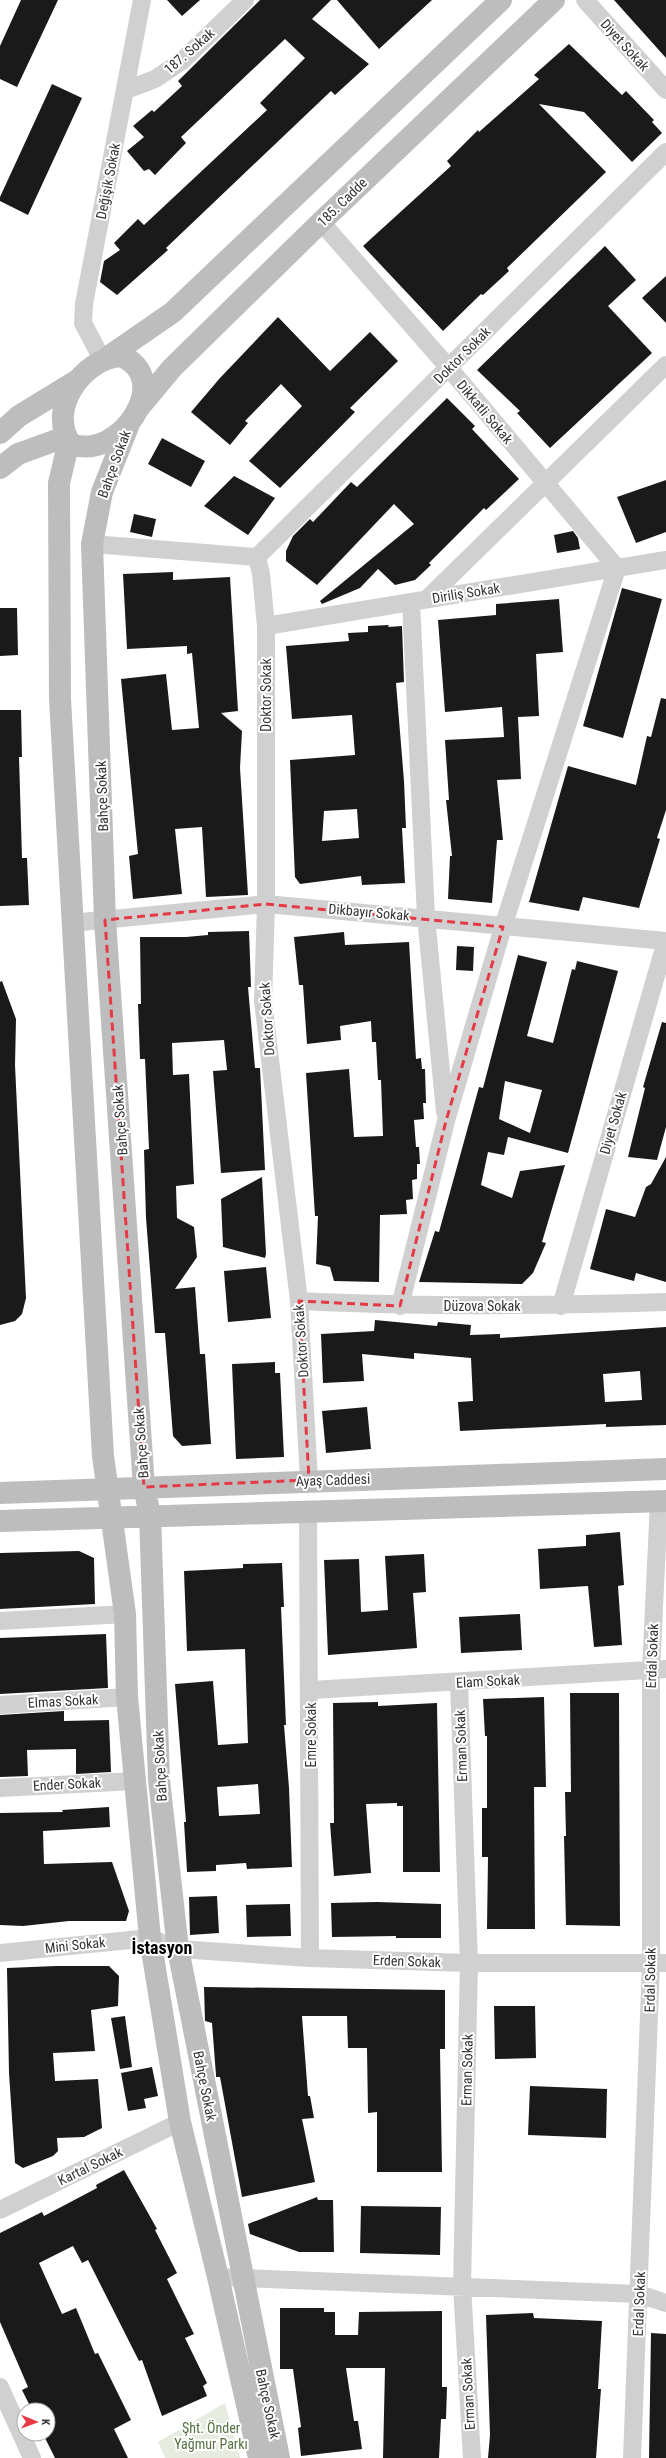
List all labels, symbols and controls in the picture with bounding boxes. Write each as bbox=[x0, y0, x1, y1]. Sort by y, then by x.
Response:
street label: Diyet Sokak bbox=[597, 16, 653, 75]
street label: 187. Sokak bbox=[161, 24, 218, 77]
street label: Değişik Sokak bbox=[93, 141, 123, 221]
street label: 185. Cadde bbox=[314, 174, 370, 230]
street label: Doktor Sokak bbox=[430, 323, 494, 387]
street label: Dikkatli Sokak bbox=[454, 377, 517, 448]
street label: Bahçe Sokak bbox=[94, 427, 134, 500]
street label: Diriliş Sokak bbox=[431, 580, 502, 606]
street label: Doktor Sokak bbox=[258, 658, 274, 732]
street label: Bahçe Sokak bbox=[93, 760, 111, 832]
street label: Dikbayır Sokak bbox=[328, 900, 411, 924]
street label: Doktor Sokak bbox=[256, 981, 278, 1056]
street label: Bahçe Sokak bbox=[109, 1083, 130, 1156]
street label: Diyet Sokak bbox=[596, 1089, 630, 1156]
street label: Düzova Sokak bbox=[443, 1298, 521, 1314]
street label: Doktor Sokak bbox=[290, 1303, 312, 1378]
street label: Bahçe Sokak bbox=[130, 1406, 151, 1479]
street label: Ayaş Caddesi bbox=[296, 1471, 370, 1489]
street label: Erdal Sokak bbox=[643, 1623, 661, 1689]
street label: Elam Sokak bbox=[456, 1671, 521, 1691]
street label: Elmas Sokak bbox=[27, 1691, 99, 1711]
street label: Emre Sokak bbox=[303, 1702, 319, 1768]
street label: Erman Sokak bbox=[452, 1709, 470, 1782]
street label: Bahçe Sokak bbox=[150, 1729, 170, 1802]
street label: Ender Sokak bbox=[32, 1774, 102, 1794]
street label: Mini Sokak bbox=[44, 1934, 107, 1956]
district label: İstasyon bbox=[132, 1937, 192, 1958]
street label: Erdal Sokak bbox=[641, 1947, 659, 2013]
street label: Erden Sokak bbox=[373, 1952, 442, 1970]
street label: Erman Sokak bbox=[458, 2033, 476, 2106]
street label: Bahçe Sokak bbox=[190, 2050, 220, 2123]
street label: Kartal Sokak bbox=[55, 2143, 126, 2188]
street label: Erdal Sokak bbox=[630, 2271, 648, 2337]
street label: Erman Sokak bbox=[458, 2357, 478, 2430]
street label: Bahçe Sokak bbox=[253, 2368, 283, 2441]
north arrow bbox=[16, 2402, 56, 2442]
text: K bbox=[39, 2419, 52, 2426]
park label: Şht. Önder Yağmur Parkı bbox=[174, 2420, 248, 2452]

